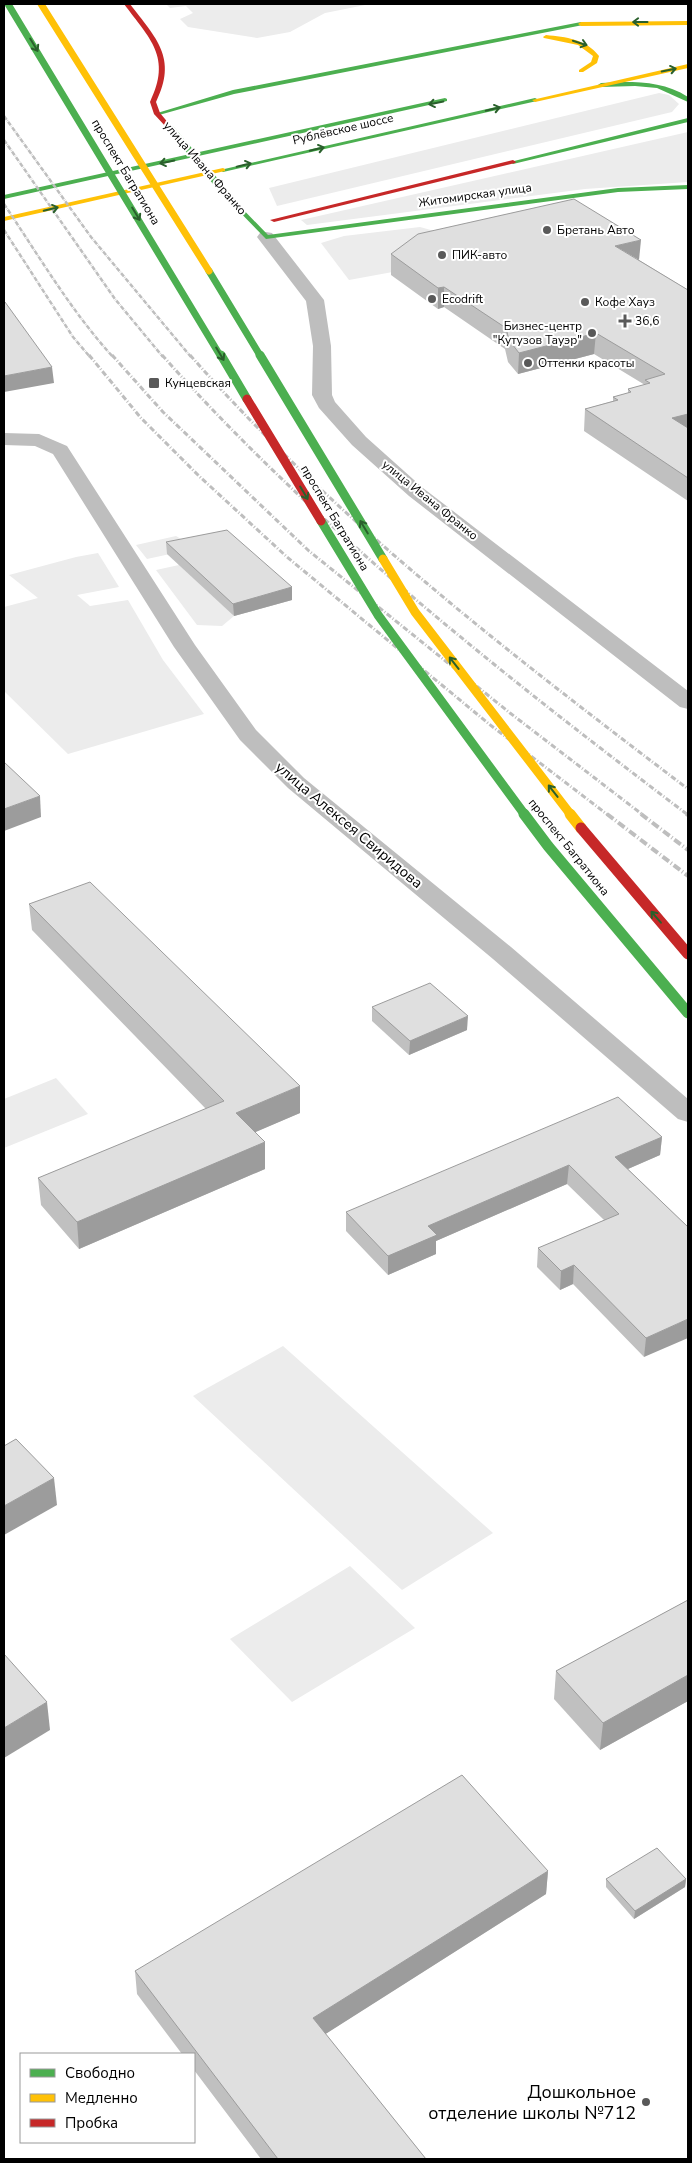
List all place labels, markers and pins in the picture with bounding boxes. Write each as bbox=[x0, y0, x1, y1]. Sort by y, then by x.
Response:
place label: Бретань Авто bbox=[557, 222, 635, 238]
marker: Бретань Авто bbox=[541, 224, 553, 236]
place label: ПИК-авто bbox=[452, 247, 508, 263]
marker: ПИК-авто bbox=[436, 249, 448, 261]
place label: Ecodrift bbox=[442, 291, 484, 307]
marker: Ecodrift bbox=[426, 293, 438, 305]
place label: Кофе Хауз bbox=[595, 294, 655, 310]
marker: Кофе Хауз bbox=[579, 296, 591, 308]
place label: 36,6 bbox=[635, 313, 659, 329]
marker: 36,6 bbox=[619, 315, 631, 327]
place label: Бизнес-центр "Кутузов Тауэр" bbox=[493, 318, 582, 348]
marker: Бизнес-центр "Кутузов Тауэр" bbox=[586, 327, 598, 339]
place label: Оттенки красоты bbox=[538, 355, 634, 371]
marker: Оттенки красоты bbox=[522, 357, 534, 369]
place label: Кунцевская bbox=[165, 375, 231, 391]
marker: Кунцевская bbox=[147, 376, 161, 390]
place label: Дошкольное отделение школы №712 bbox=[428, 2080, 636, 2125]
marker: Дошкольное отделение школы №712 bbox=[640, 2096, 652, 2108]

